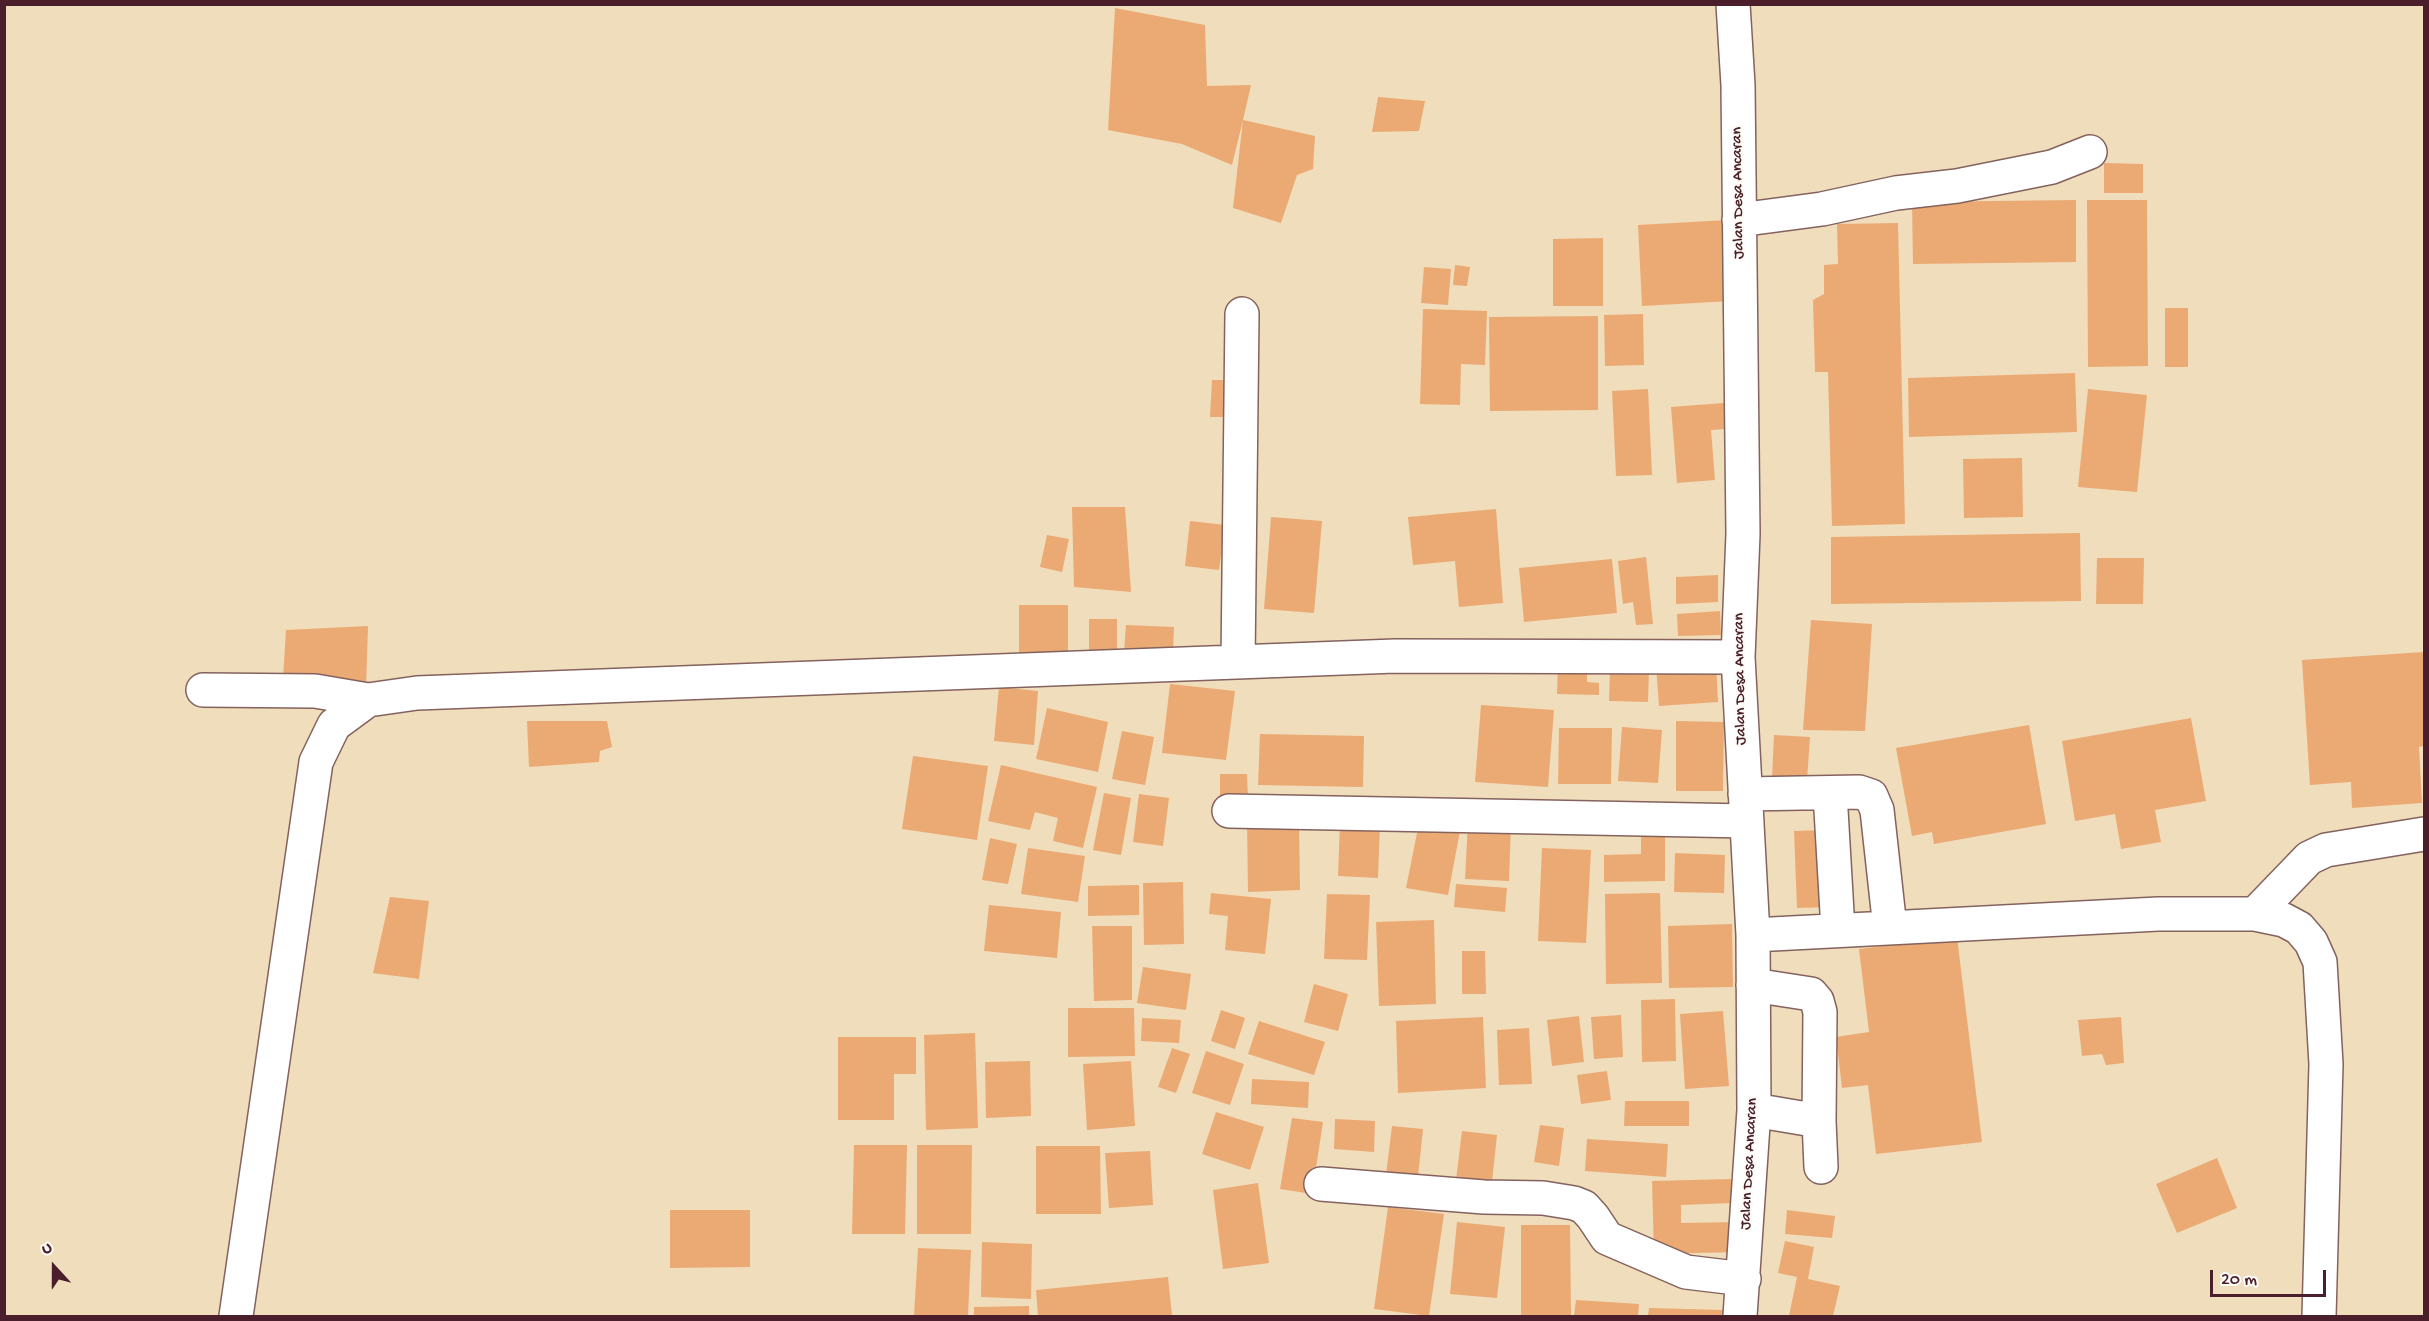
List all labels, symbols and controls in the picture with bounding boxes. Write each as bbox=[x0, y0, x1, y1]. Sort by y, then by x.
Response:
street label: Jalan Desa Ancaran bbox=[1728, 127, 1750, 259]
street label: Jalan Desa Ancaran bbox=[1730, 613, 1752, 745]
street label: Jalan Desa Ancaran bbox=[1737, 1098, 1763, 1230]
north arrow bbox=[24, 1237, 84, 1297]
text: U bbox=[40, 1239, 55, 1260]
scale bar bbox=[2213, 1258, 2328, 1296]
text: 20 m bbox=[2221, 1270, 2257, 1291]

